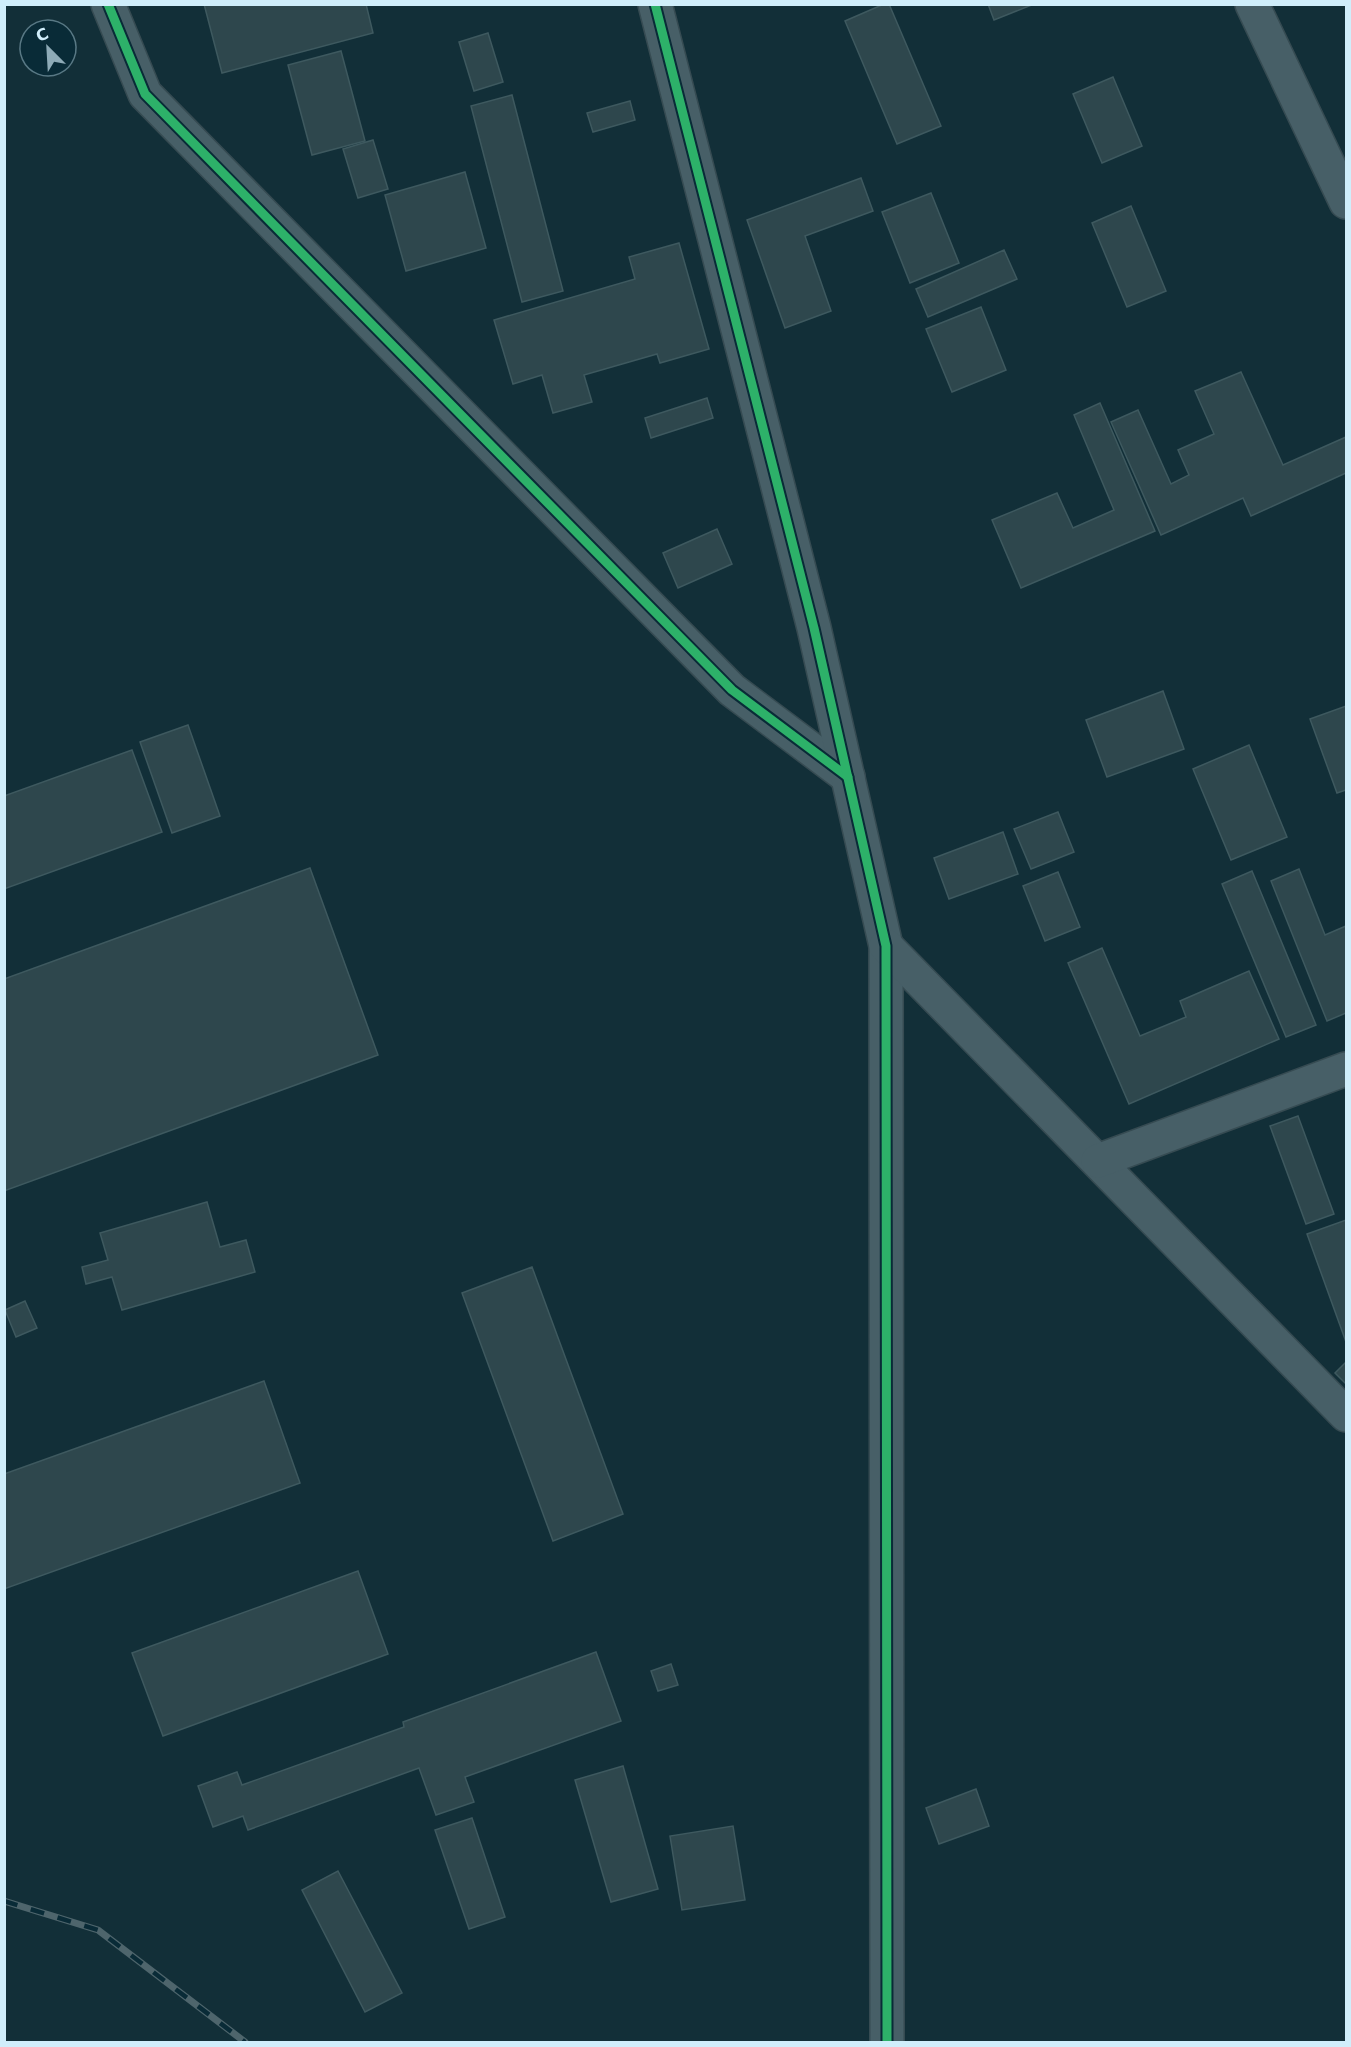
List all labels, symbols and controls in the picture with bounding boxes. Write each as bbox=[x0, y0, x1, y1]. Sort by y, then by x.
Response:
north arrow bbox=[18, 18, 78, 78]
text: С bbox=[33, 24, 51, 46]

